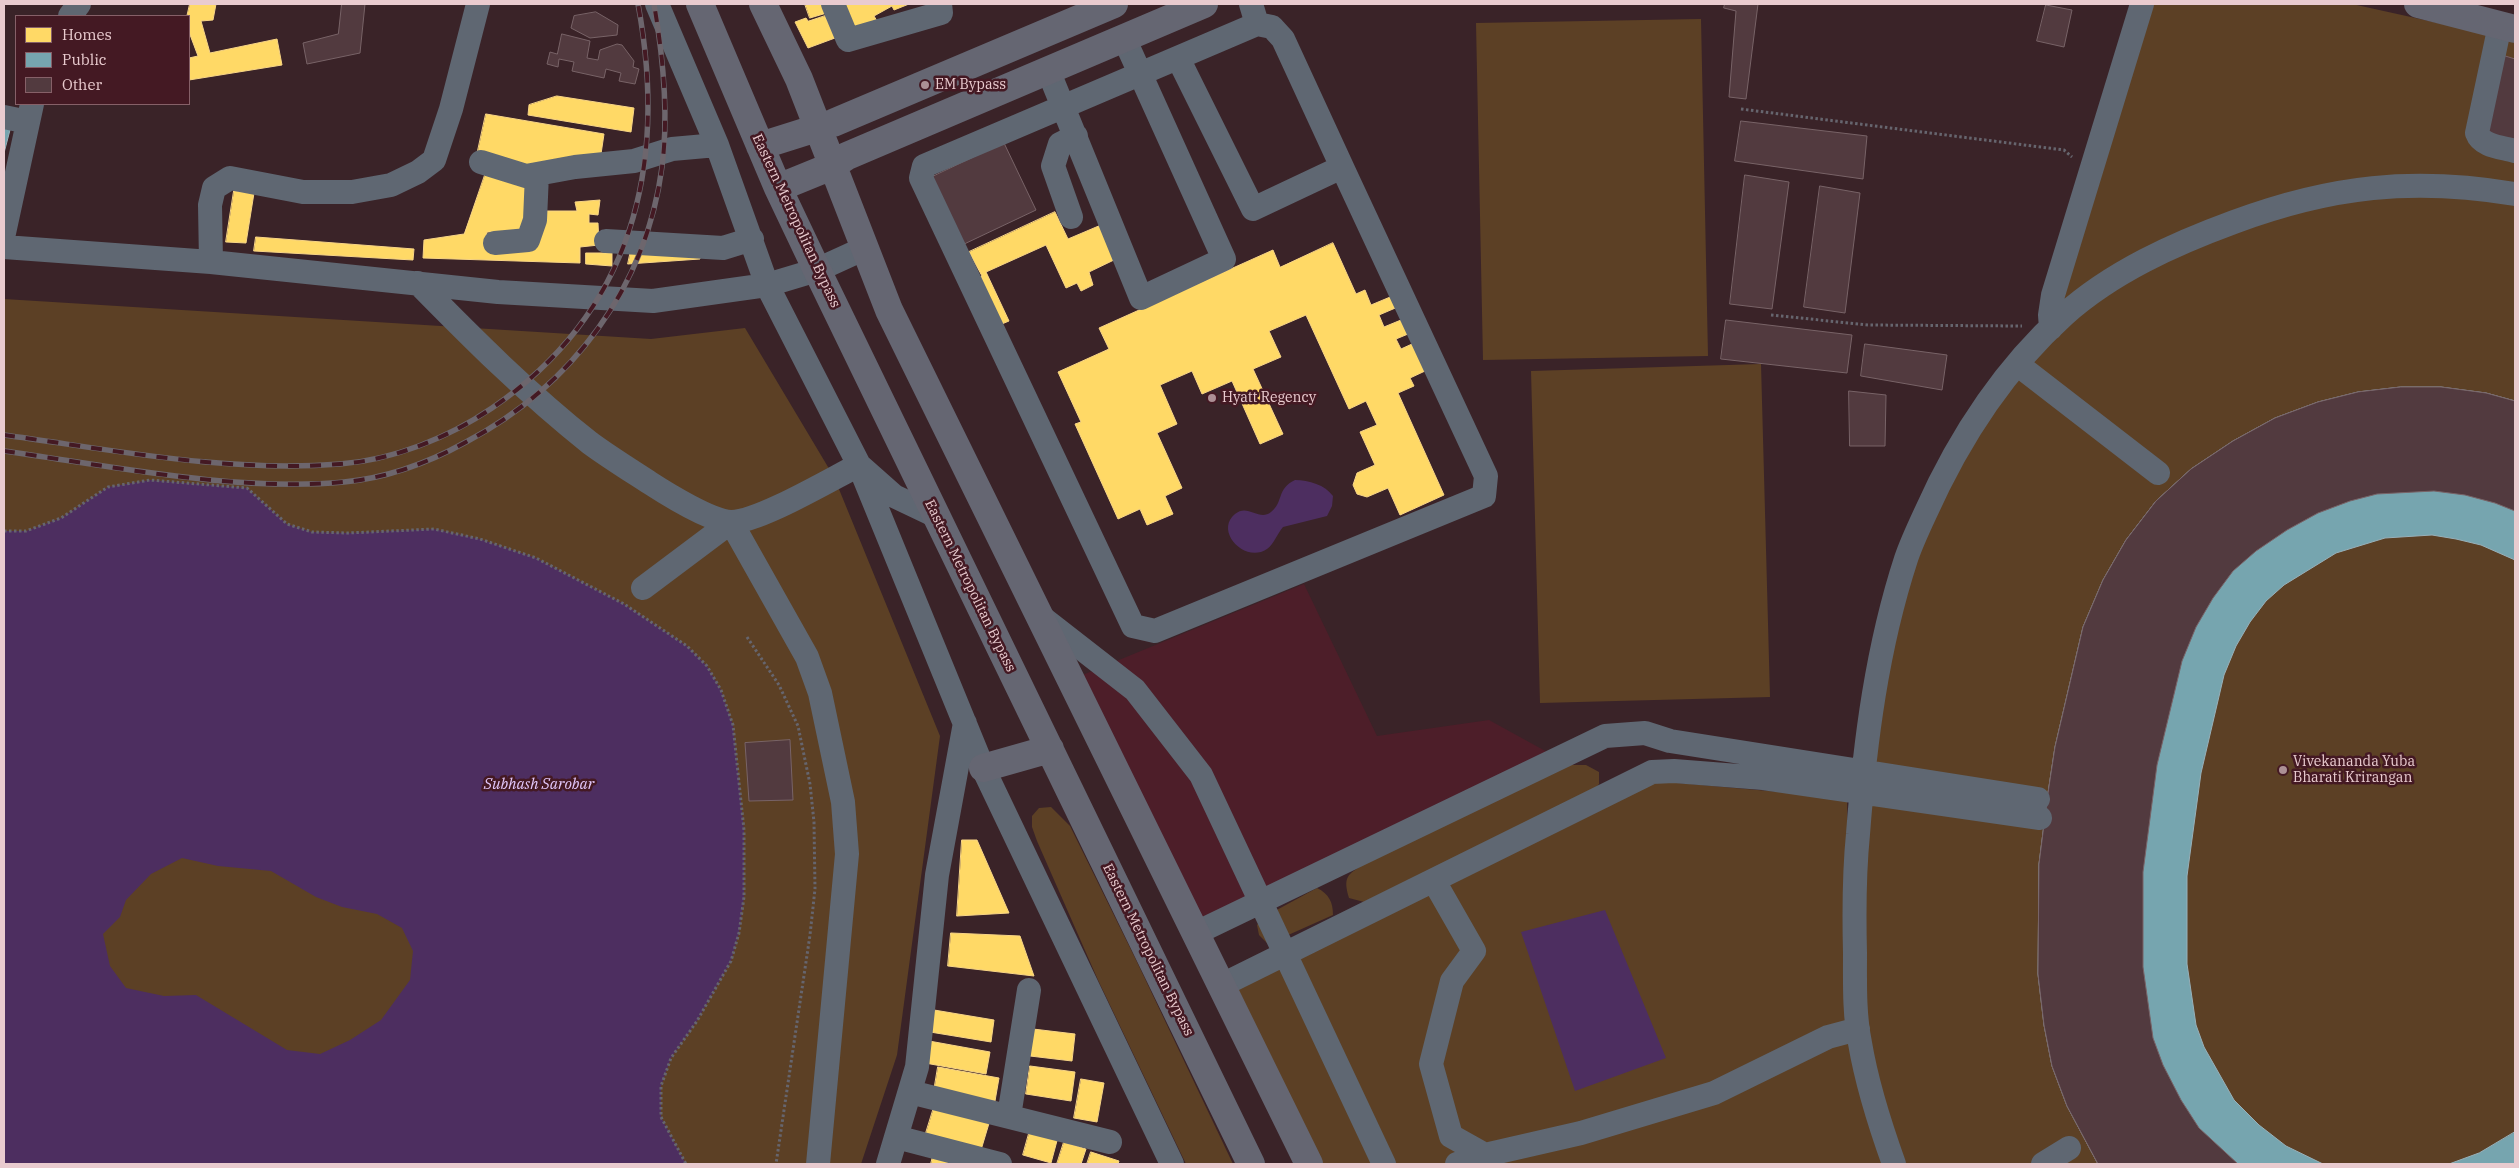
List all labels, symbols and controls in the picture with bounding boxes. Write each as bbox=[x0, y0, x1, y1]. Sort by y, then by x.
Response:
legend bbox=[15, 15, 190, 105]
text: Homes bbox=[62, 25, 112, 44]
text: Public bbox=[62, 50, 107, 69]
text: Other bbox=[62, 75, 102, 94]
place label: EM Bypass bbox=[935, 77, 1006, 93]
marker: EM Bypass bbox=[919, 79, 931, 91]
street label: Eastern Metropolitan Bypass bbox=[748, 131, 844, 311]
place label: Hyatt Regency bbox=[1222, 390, 1316, 406]
marker: Hyatt Regency bbox=[1206, 392, 1218, 404]
street label: Eastern Metropolitan Bypass bbox=[921, 497, 1019, 675]
place label: Vivekananda Yuba Bharati Krirangan bbox=[2293, 754, 2415, 786]
marker: Vivekananda Yuba Bharati Krirangan bbox=[2277, 764, 2289, 776]
water label: Subhash Sarobar bbox=[484, 776, 594, 794]
street label: Eastern Metropolitan Bypass bbox=[1099, 861, 1197, 1039]

